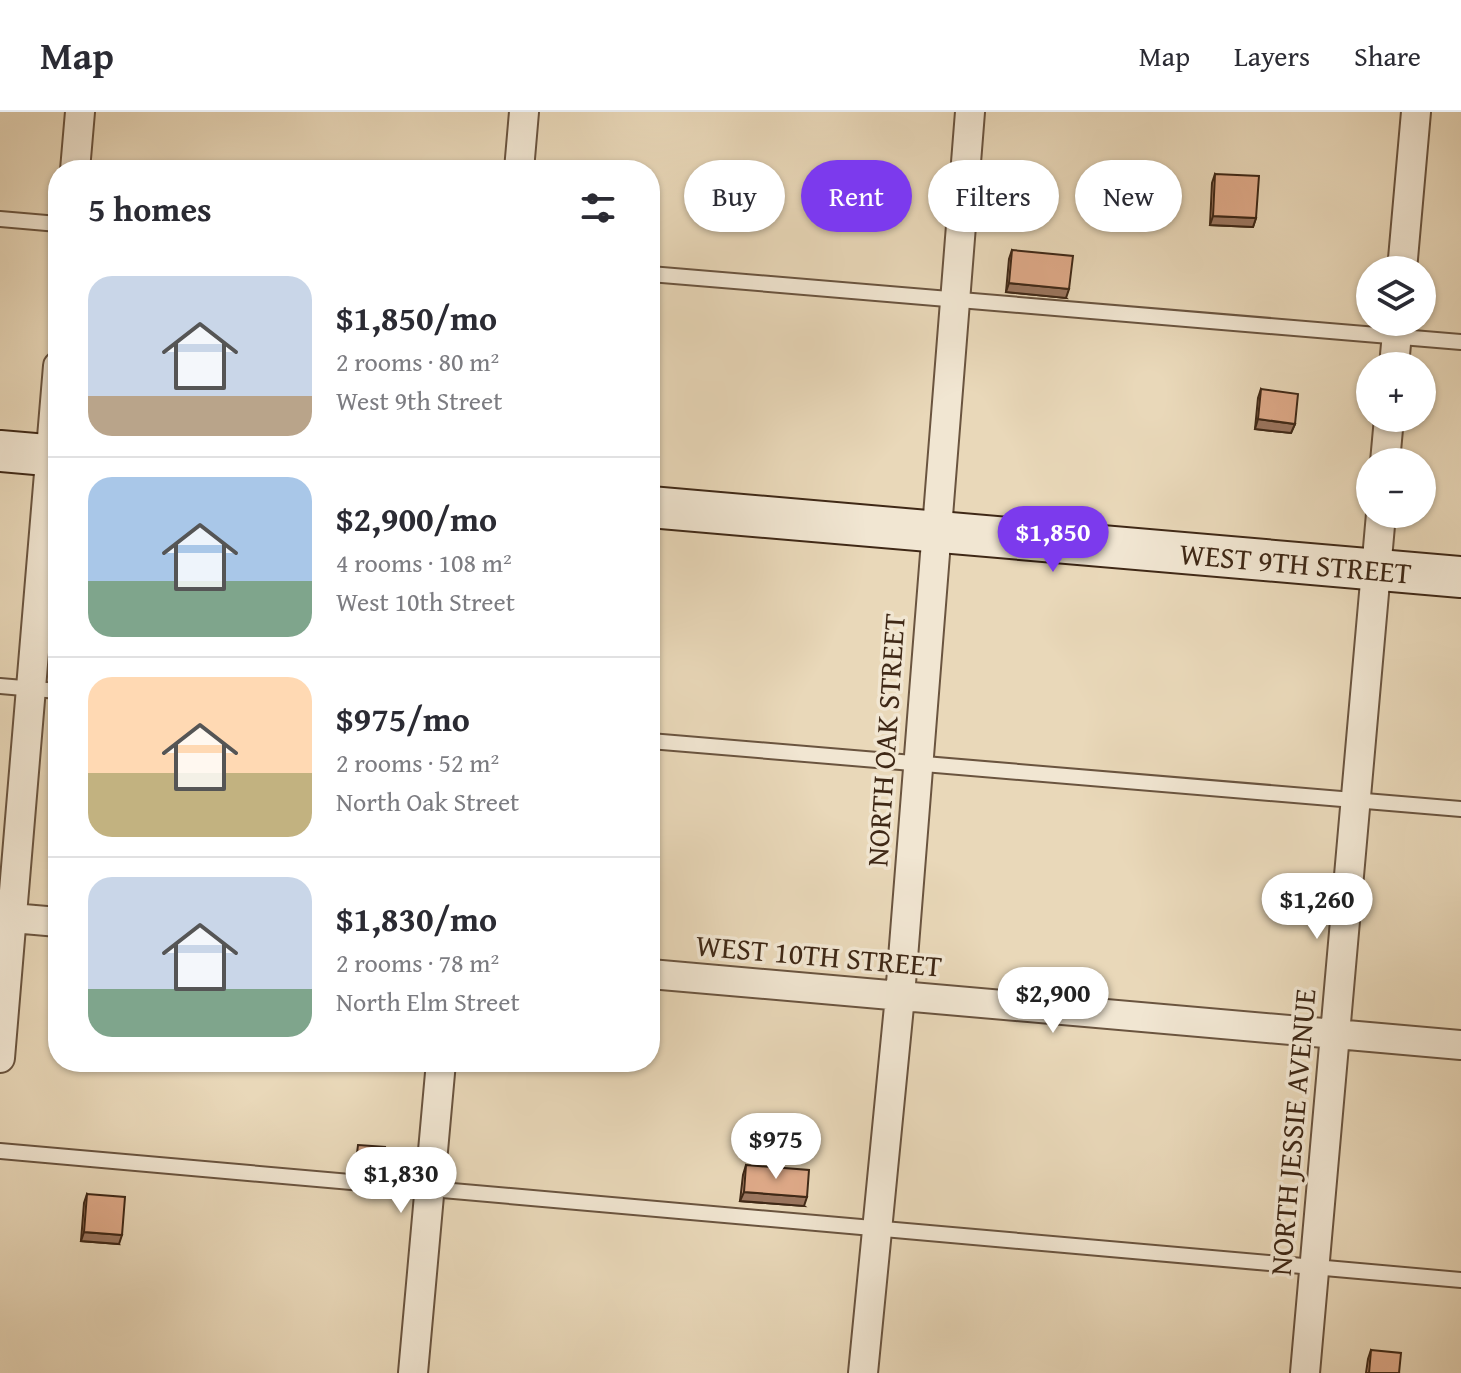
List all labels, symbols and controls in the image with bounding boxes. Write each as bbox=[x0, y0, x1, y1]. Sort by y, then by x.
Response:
text: Map bbox=[40, 27, 114, 83]
text: Map bbox=[1139, 35, 1190, 76]
text: Layers bbox=[1234, 35, 1310, 76]
text: Share bbox=[1354, 35, 1421, 76]
chip: Buy bbox=[684, 160, 785, 232]
chip: Rent bbox=[801, 160, 912, 232]
chip: Filters bbox=[928, 160, 1059, 232]
chip: New bbox=[1075, 160, 1182, 232]
text: 5 homes bbox=[88, 184, 212, 233]
icon: filters bbox=[576, 186, 620, 230]
map controls bbox=[1356, 256, 1436, 528]
button: layers bbox=[1356, 256, 1436, 336]
text: $1,850/mo bbox=[336, 293, 497, 342]
icon: home bbox=[152, 308, 248, 404]
text: 2 rooms · 80 m² bbox=[336, 342, 499, 381]
button: + bbox=[1356, 352, 1436, 432]
text: West 9th Street bbox=[336, 381, 502, 420]
button: − bbox=[1356, 448, 1436, 528]
text: $2,900/mo bbox=[336, 494, 497, 543]
pin: $1,850 bbox=[988, 506, 1118, 574]
icon: home bbox=[152, 509, 248, 605]
text: $1,850 bbox=[1016, 512, 1090, 551]
street label: WEST 9TH STREET bbox=[1178, 531, 1414, 595]
text: 4 rooms · 108 m² bbox=[336, 543, 512, 582]
text: West 10th Street bbox=[336, 582, 515, 621]
street label: NORTH OAK STREET bbox=[854, 612, 916, 868]
text: $975/mo bbox=[336, 694, 470, 743]
icon: home bbox=[152, 709, 248, 805]
text: 2 rooms · 52 m² bbox=[336, 743, 499, 782]
text: North Oak Street bbox=[336, 782, 519, 821]
pin: $1,260 bbox=[1252, 873, 1382, 941]
text: $1,260 bbox=[1280, 879, 1354, 918]
text: $1,830/mo bbox=[336, 894, 497, 943]
icon: home bbox=[152, 909, 248, 1005]
street label: WEST 10TH STREET bbox=[694, 922, 944, 988]
text: 2 rooms · 78 m² bbox=[336, 943, 499, 982]
pin: $2,900 bbox=[988, 967, 1118, 1035]
text: $2,900 bbox=[1016, 973, 1090, 1012]
text: North Elm Street bbox=[336, 982, 520, 1021]
street label: NORTH JESSIE AVENUE bbox=[1258, 987, 1326, 1277]
pin: $975 bbox=[729, 1113, 823, 1181]
text: $975 bbox=[749, 1119, 803, 1158]
pin: $1,830 bbox=[336, 1147, 466, 1215]
text: $1,830 bbox=[364, 1153, 438, 1192]

